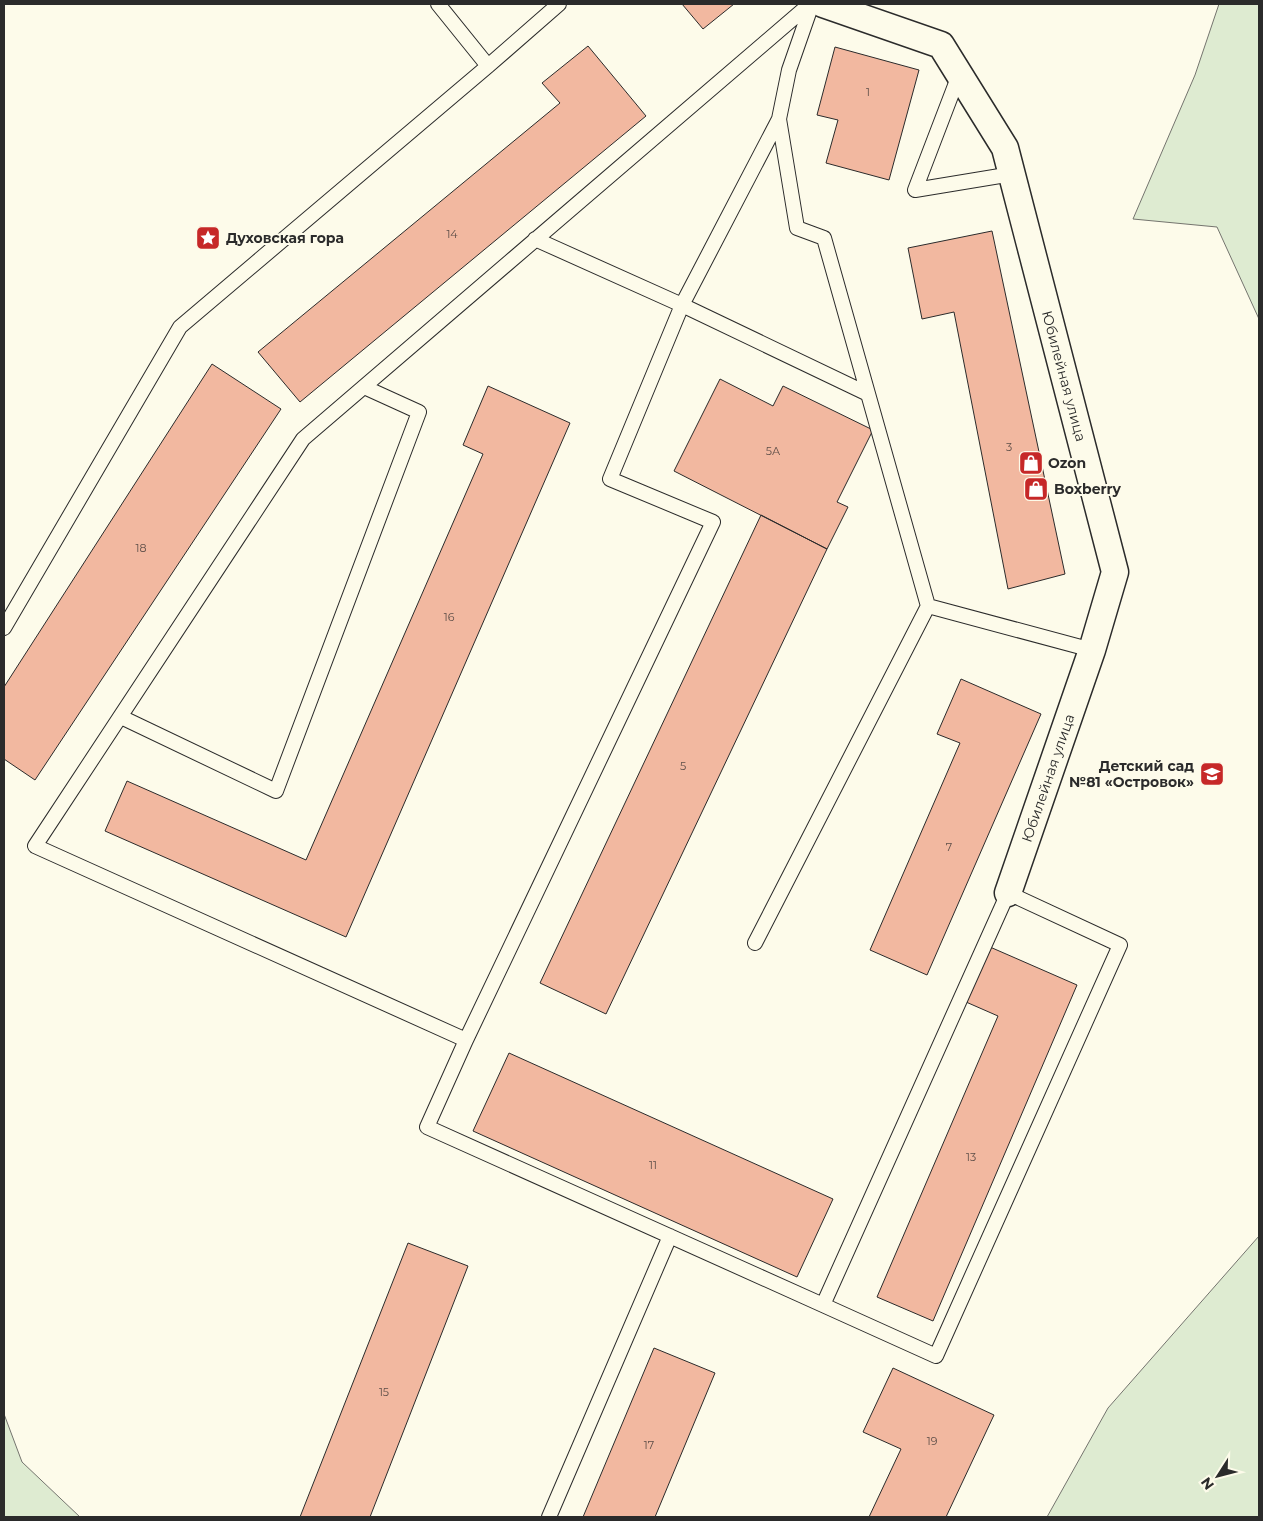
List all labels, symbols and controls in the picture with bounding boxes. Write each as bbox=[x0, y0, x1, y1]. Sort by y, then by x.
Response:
house number: 1 bbox=[866, 85, 870, 99]
place icon: Духовская гора bbox=[195, 225, 221, 251]
house number: 14 bbox=[446, 227, 458, 241]
place label: Духовская гора bbox=[226, 229, 344, 247]
street label: Юбилейная улица bbox=[1038, 309, 1090, 443]
house number: 3 bbox=[1006, 440, 1012, 454]
house number: 5А bbox=[766, 444, 781, 458]
shop icon: Ozon bbox=[1018, 450, 1044, 476]
place label: Ozon bbox=[1048, 454, 1086, 472]
shop icon: Boxberry bbox=[1023, 476, 1049, 502]
place label: Boxberry bbox=[1054, 480, 1122, 498]
house number: 18 bbox=[136, 541, 147, 555]
house number: 16 bbox=[444, 610, 455, 624]
street label: Юбилейная улица bbox=[1018, 711, 1078, 845]
place label: Детский сад №81 «Островок» bbox=[1069, 757, 1194, 791]
house number: 5 bbox=[680, 759, 686, 773]
school or university icon: Детский сад №81 «Островок» bbox=[1199, 761, 1225, 787]
house number: 7 bbox=[946, 840, 952, 854]
house number: 13 bbox=[966, 1150, 976, 1164]
house number: 11 bbox=[649, 1158, 657, 1172]
house number: 15 bbox=[379, 1385, 389, 1399]
house number: 19 bbox=[927, 1434, 938, 1448]
house number: 17 bbox=[644, 1438, 654, 1452]
north arrow bbox=[1193, 1451, 1243, 1501]
text: N bbox=[1197, 1474, 1218, 1494]

